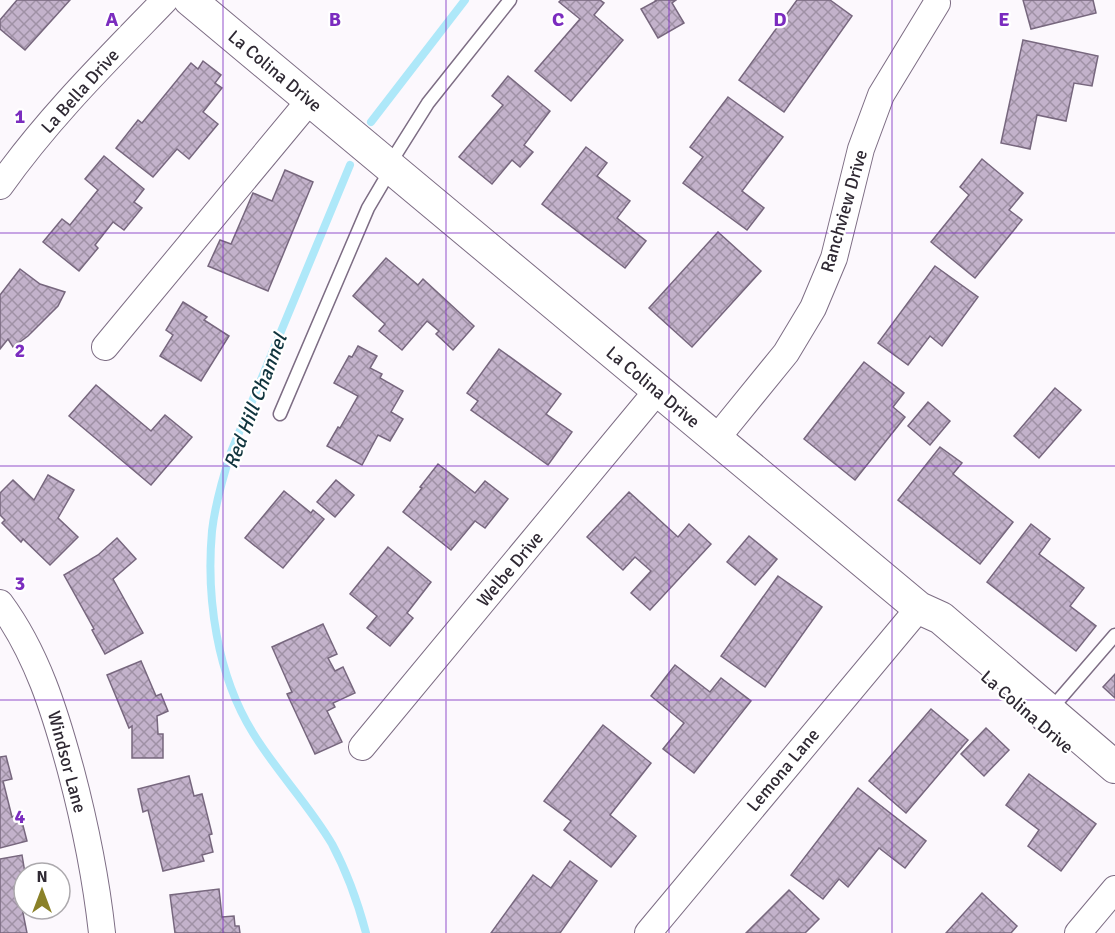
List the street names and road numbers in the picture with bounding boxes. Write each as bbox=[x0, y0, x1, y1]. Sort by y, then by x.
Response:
street label: La Colina Drive bbox=[224, 25, 326, 117]
street label: La Bella Drive bbox=[36, 44, 124, 138]
street label: Ranchview Drive bbox=[816, 147, 872, 275]
street label: La Colina Drive bbox=[602, 341, 704, 433]
street label: Welbe Drive bbox=[472, 527, 548, 611]
street label: La Colina Drive bbox=[976, 666, 1078, 758]
street label: Windsor Lane bbox=[43, 709, 91, 815]
street label: Lemona Lane bbox=[742, 724, 824, 816]

